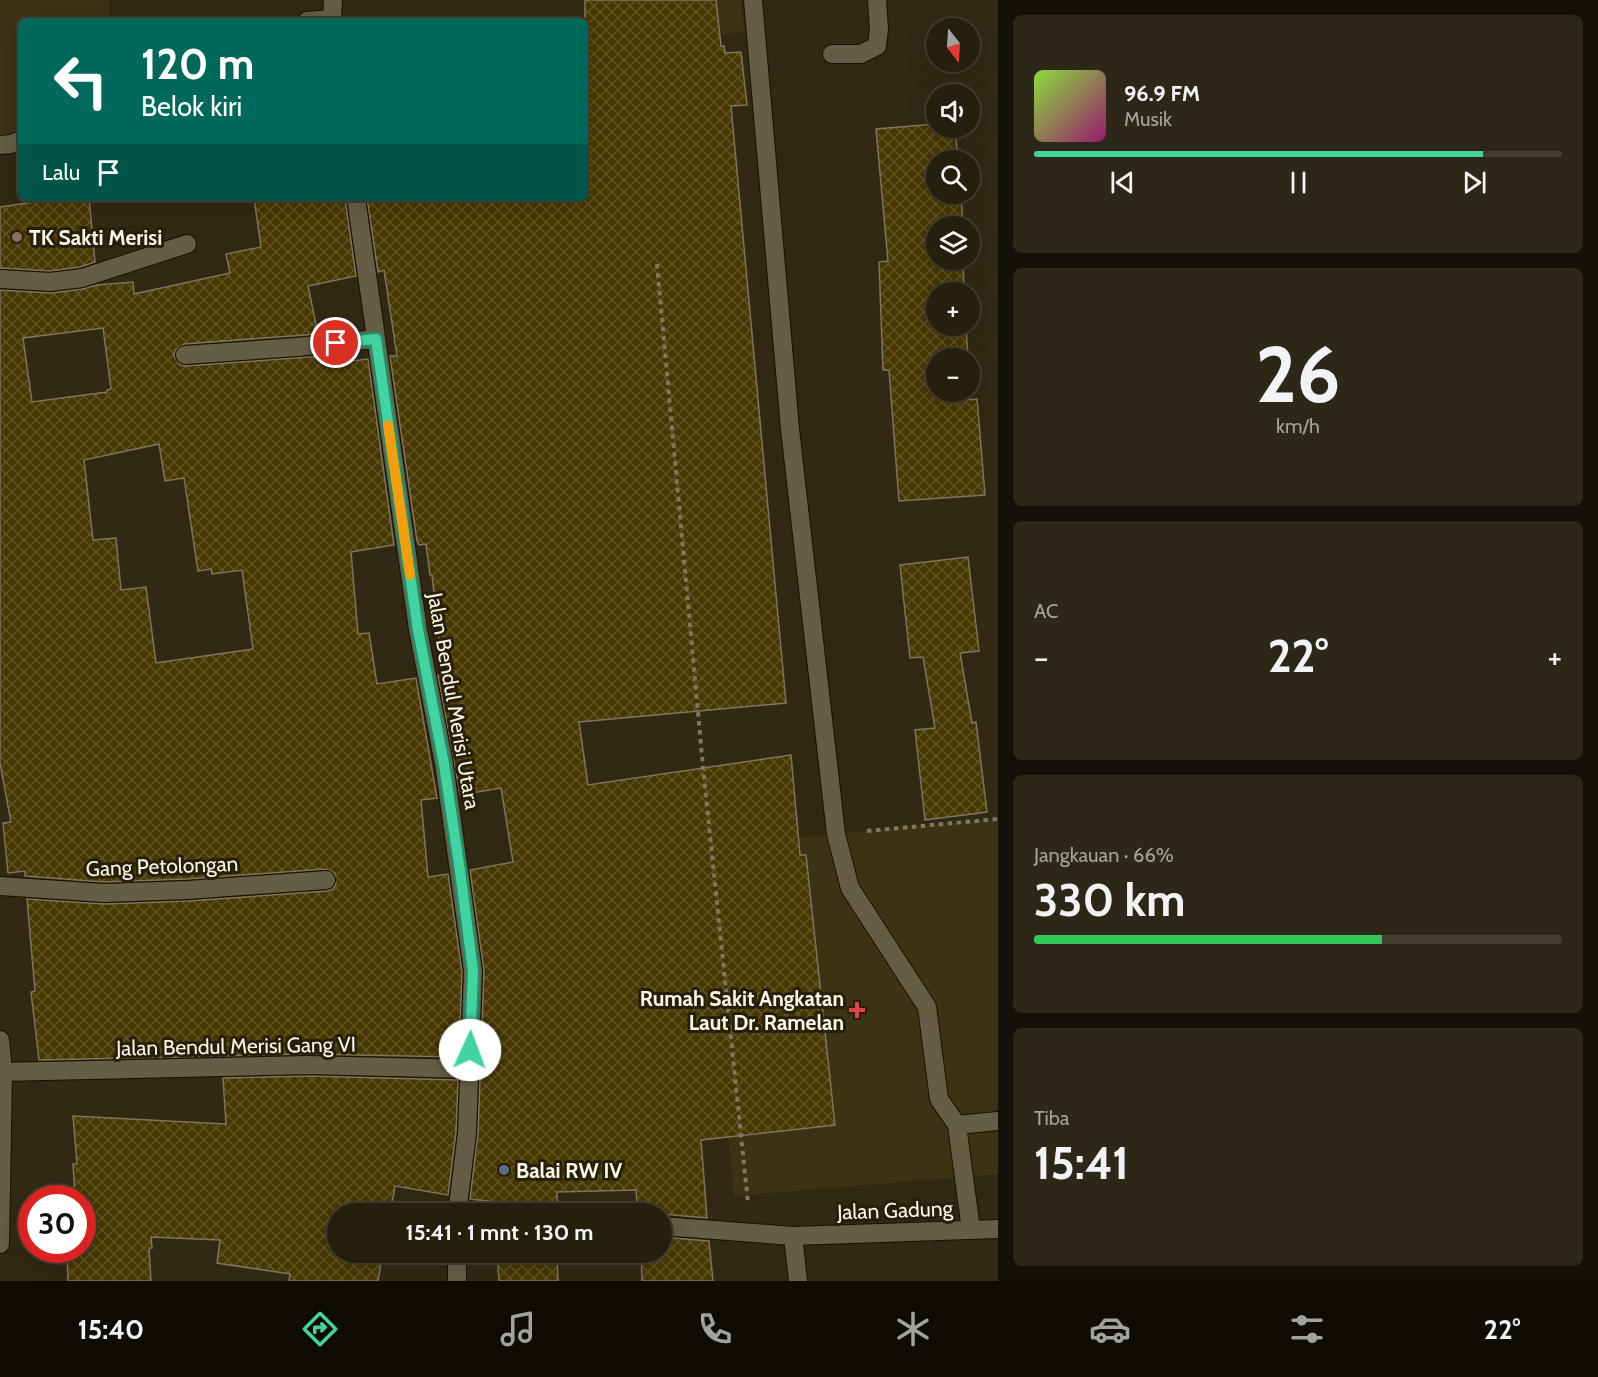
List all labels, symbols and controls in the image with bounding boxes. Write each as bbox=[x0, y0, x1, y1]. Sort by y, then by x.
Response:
north arrow bbox=[926, 18, 980, 72]
map controls bbox=[926, 18, 980, 402]
text: 120 m bbox=[141, 38, 254, 90]
icon: left bbox=[42, 42, 120, 120]
text: 96.9 FM bbox=[1124, 80, 1200, 107]
button: sound bbox=[926, 84, 980, 138]
text: Belok kiri bbox=[141, 90, 242, 123]
text: Musik bbox=[1124, 107, 1172, 131]
button: search bbox=[926, 150, 980, 204]
icon: arrive bbox=[92, 156, 125, 189]
text: Lalu bbox=[42, 159, 80, 186]
icon: previous bbox=[1106, 166, 1139, 199]
icon: pause bbox=[1282, 166, 1315, 199]
icon: next bbox=[1458, 166, 1491, 199]
button: layers bbox=[926, 216, 980, 270]
place label: TK Sakti Merisi bbox=[29, 225, 162, 250]
marker: TK Sakti Merisi bbox=[10, 230, 24, 244]
button: + bbox=[926, 282, 980, 336]
pin bbox=[310, 317, 361, 368]
icon: arrive bbox=[319, 326, 352, 359]
text: 26 bbox=[1255, 327, 1341, 422]
button: − bbox=[926, 348, 980, 402]
text: km/h bbox=[1276, 414, 1320, 438]
street label: Jalan Bendul Merisi Utara bbox=[422, 590, 485, 811]
text: AC bbox=[1034, 599, 1058, 623]
text: 22° bbox=[1268, 629, 1328, 683]
text: − bbox=[1034, 637, 1049, 677]
text: + bbox=[1547, 637, 1562, 677]
text: Jangkauan · 66% bbox=[1034, 843, 1174, 867]
street label: Gang Petolongan bbox=[85, 851, 239, 881]
text: 330 km bbox=[1034, 873, 1185, 927]
place label: Rumah Sakit Angkatan Laut Dr. Ramelan bbox=[640, 986, 844, 1035]
marker: Rumah Sakit Angkatan Laut Dr. Ramelan bbox=[848, 1001, 866, 1019]
position arrow bbox=[438, 1018, 502, 1082]
street label: Jalan Bendul Merisi Gang VI bbox=[115, 1031, 356, 1061]
text: Tiba bbox=[1034, 1106, 1069, 1130]
text: 15:41 bbox=[1034, 1136, 1129, 1190]
place label: Balai RW IV bbox=[516, 1158, 622, 1183]
marker: Balai RW IV bbox=[497, 1163, 511, 1177]
speed limit sign: 30 bbox=[18, 1185, 96, 1263]
street label: Jalan Gadung bbox=[836, 1195, 954, 1225]
text: 15:41 · 1 mnt · 130 m bbox=[406, 1219, 593, 1246]
icon: directions bbox=[299, 1308, 341, 1350]
icon: music bbox=[497, 1308, 539, 1350]
icon: phone bbox=[694, 1308, 736, 1350]
icon: climate bbox=[892, 1308, 934, 1350]
icon: car bbox=[1089, 1308, 1131, 1350]
icon: filters bbox=[1286, 1308, 1328, 1350]
text: 15:40 bbox=[78, 1313, 144, 1346]
text: 22° bbox=[1484, 1313, 1520, 1346]

